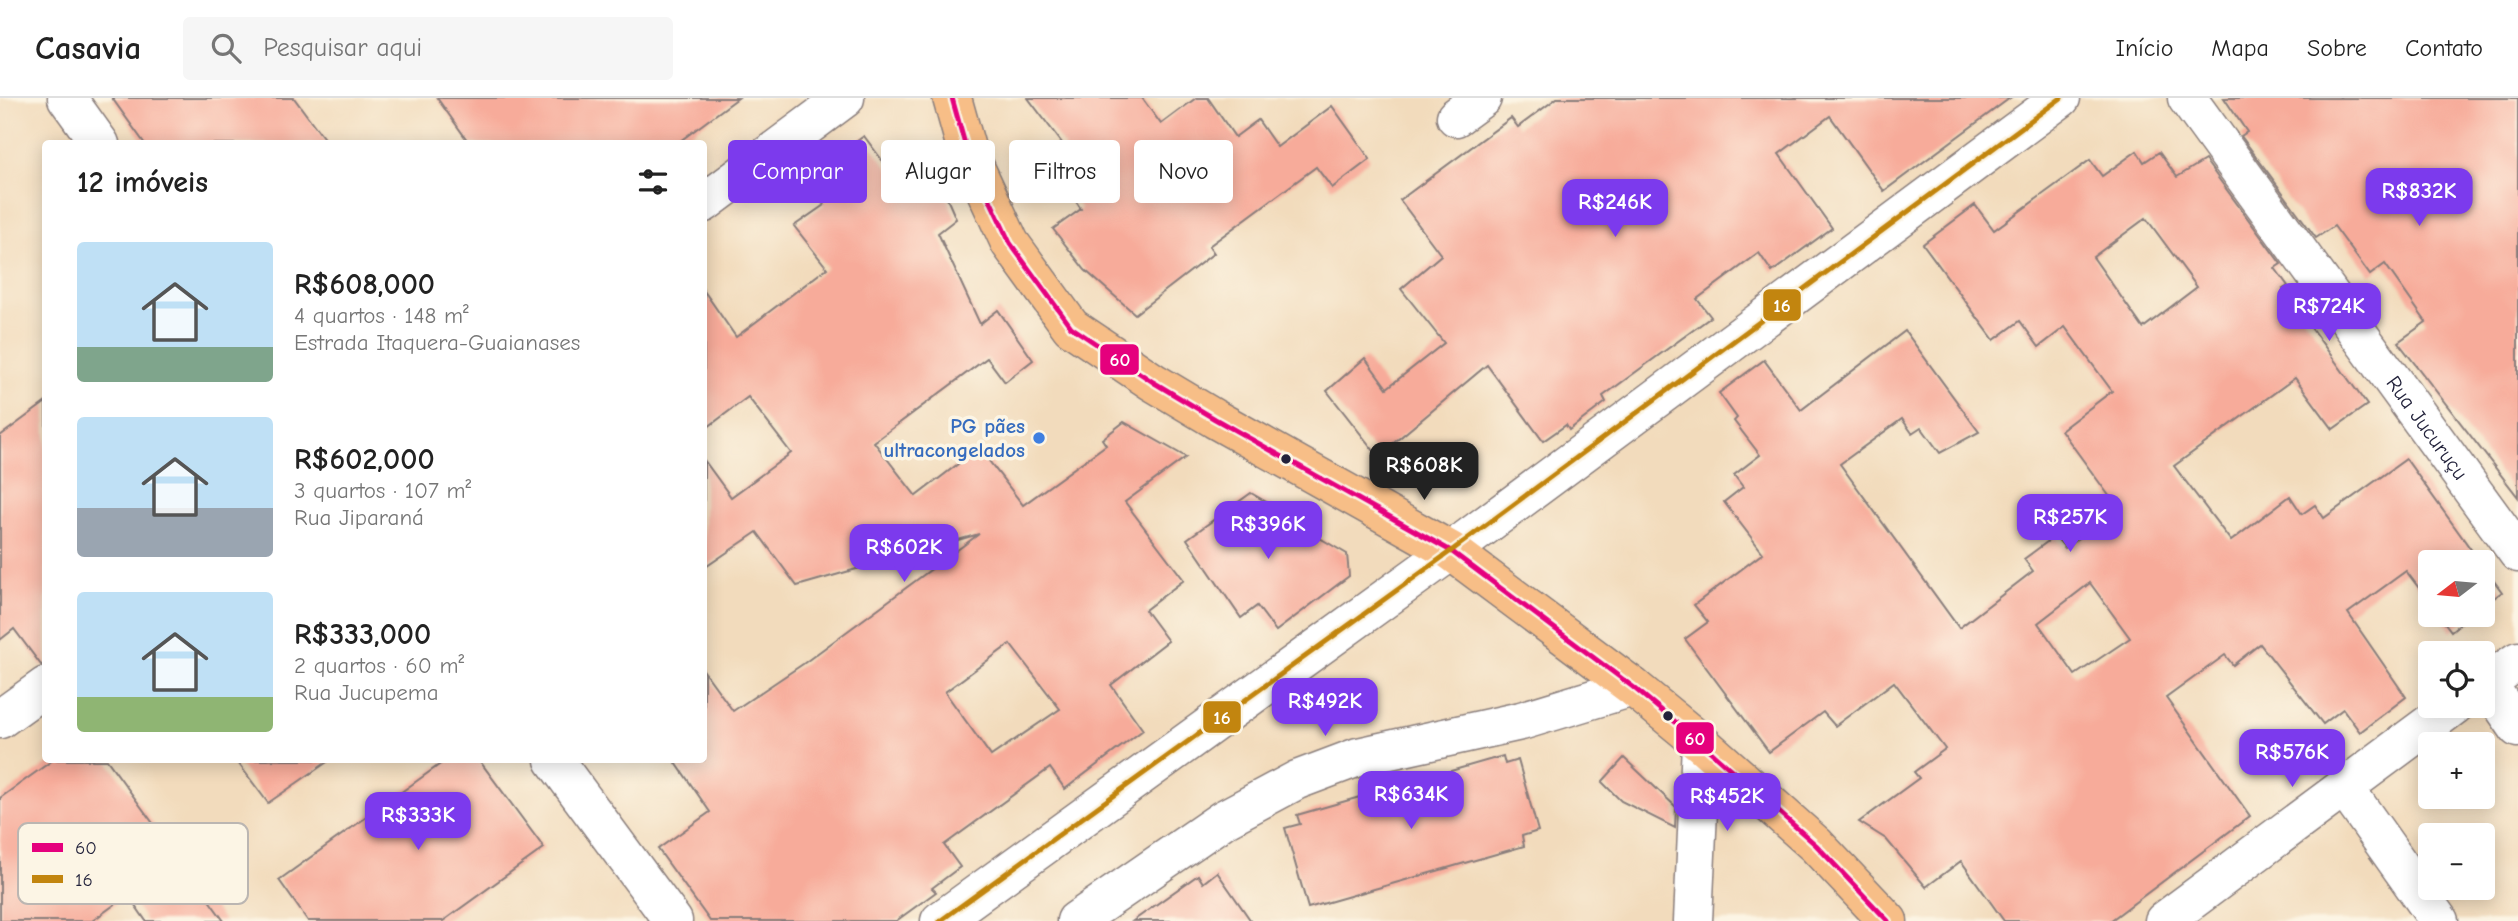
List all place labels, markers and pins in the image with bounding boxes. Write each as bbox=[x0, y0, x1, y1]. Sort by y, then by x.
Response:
pin: R$832K bbox=[2362, 169, 2476, 228]
pin: R$246K bbox=[1558, 180, 1672, 239]
pin: R$724K bbox=[2272, 284, 2386, 343]
place label: PG pães ultracongelados bbox=[883, 414, 1025, 462]
marker: PG pães ultracongelados bbox=[1031, 430, 1047, 446]
pin: R$608K bbox=[1367, 442, 1481, 502]
unlabelled marker bbox=[1279, 452, 1293, 466]
pin: R$257K bbox=[2013, 494, 2127, 554]
pin: R$396K bbox=[1211, 502, 1325, 561]
pin: R$602K bbox=[847, 524, 961, 584]
pin: R$492K bbox=[1268, 678, 1382, 738]
unlabelled marker bbox=[1661, 709, 1675, 723]
pin: R$576K bbox=[2235, 730, 2349, 789]
pin: R$634K bbox=[1354, 772, 1468, 831]
pin: R$452K bbox=[1670, 774, 1784, 833]
pin: R$333K bbox=[361, 792, 475, 852]

